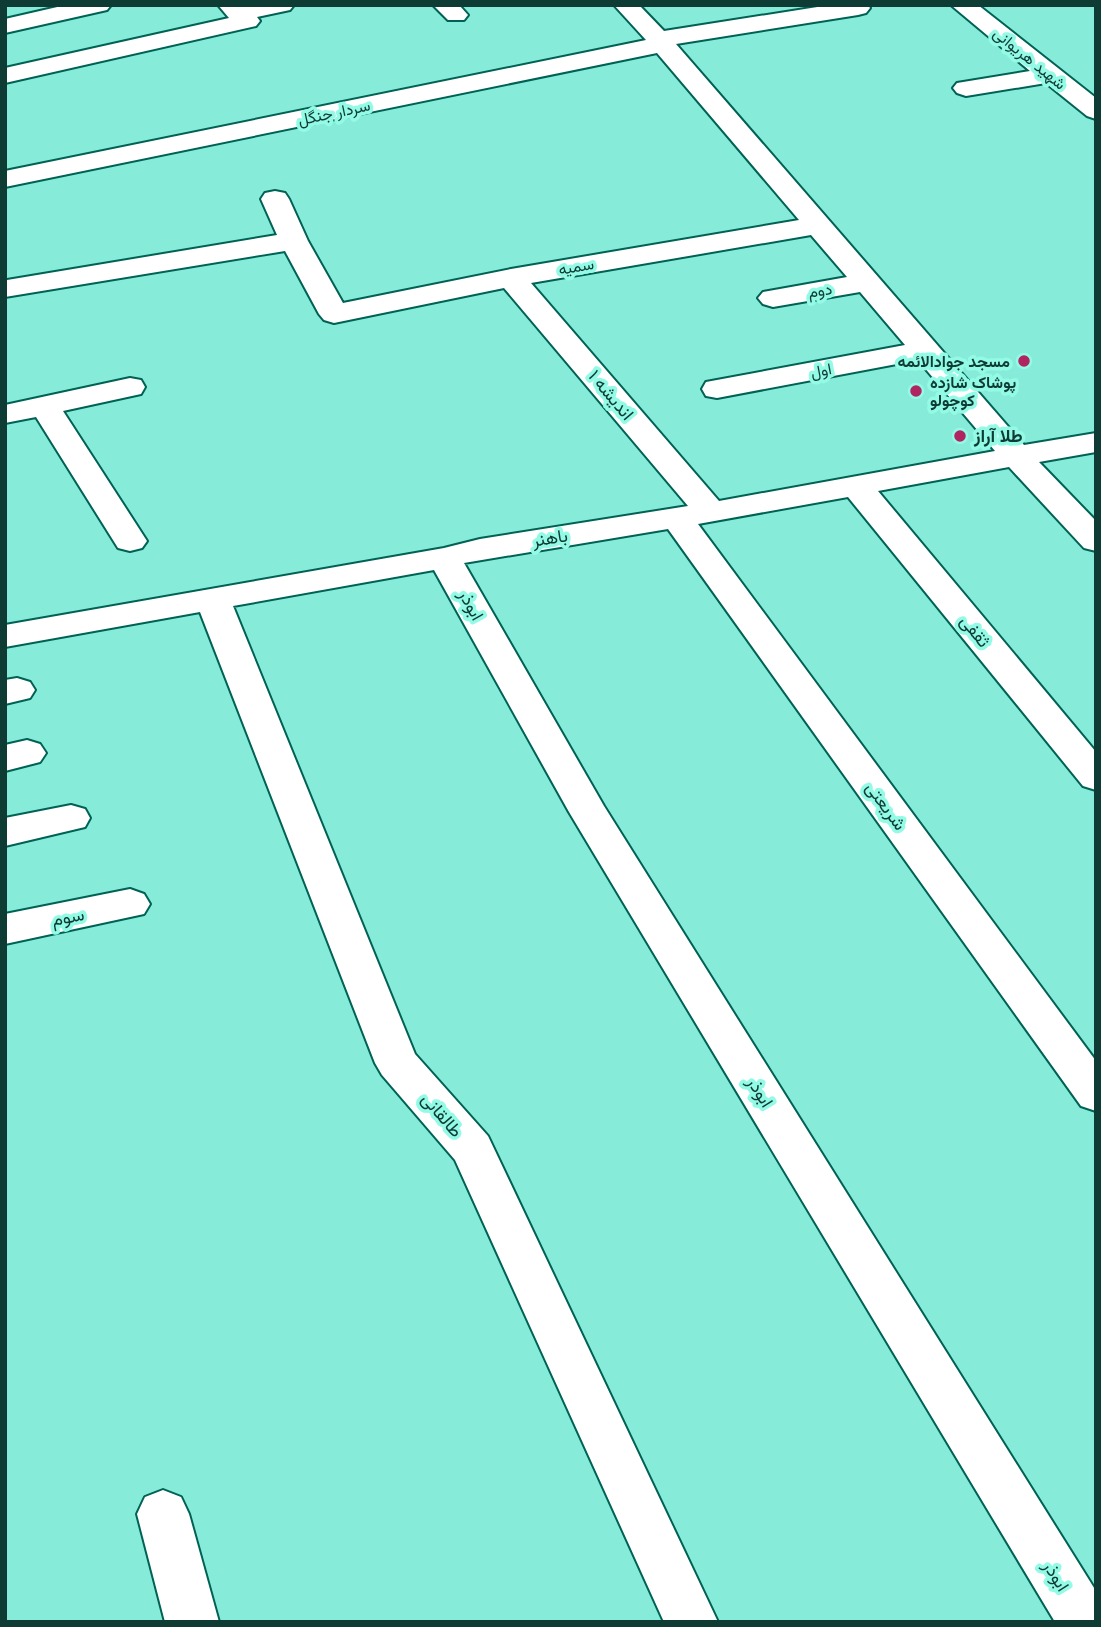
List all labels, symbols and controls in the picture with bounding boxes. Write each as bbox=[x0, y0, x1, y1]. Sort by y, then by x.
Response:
street label: شهید هریوانی bbox=[989, 22, 1071, 94]
street label: سردار جنگل bbox=[296, 94, 372, 130]
street label: سمیه bbox=[556, 252, 596, 280]
street label: دوم bbox=[806, 277, 834, 303]
place label: مسجد جوادالائمه bbox=[898, 350, 1010, 372]
marker: مسجد جوادالائمه bbox=[1016, 353, 1032, 369]
street label: اول bbox=[809, 357, 833, 383]
street label: اندیشه ۱ bbox=[584, 364, 640, 425]
place label: پوشاک شازده کوچولو bbox=[930, 371, 1016, 412]
marker: پوشاک شازده کوچولو bbox=[908, 383, 924, 399]
place label: طلا آراز bbox=[973, 423, 1023, 447]
marker: طلا آراز bbox=[952, 428, 968, 444]
street label: باهنر bbox=[529, 522, 569, 552]
street label: ابوذر bbox=[453, 584, 490, 624]
street label: ثقفی bbox=[955, 609, 996, 652]
street label: شریعتی bbox=[861, 776, 913, 835]
street label: سوم bbox=[49, 901, 86, 932]
street label: ابوذر bbox=[742, 1071, 780, 1112]
street label: طالقانی bbox=[417, 1087, 469, 1142]
street label: ابوذر bbox=[1038, 1555, 1076, 1596]

